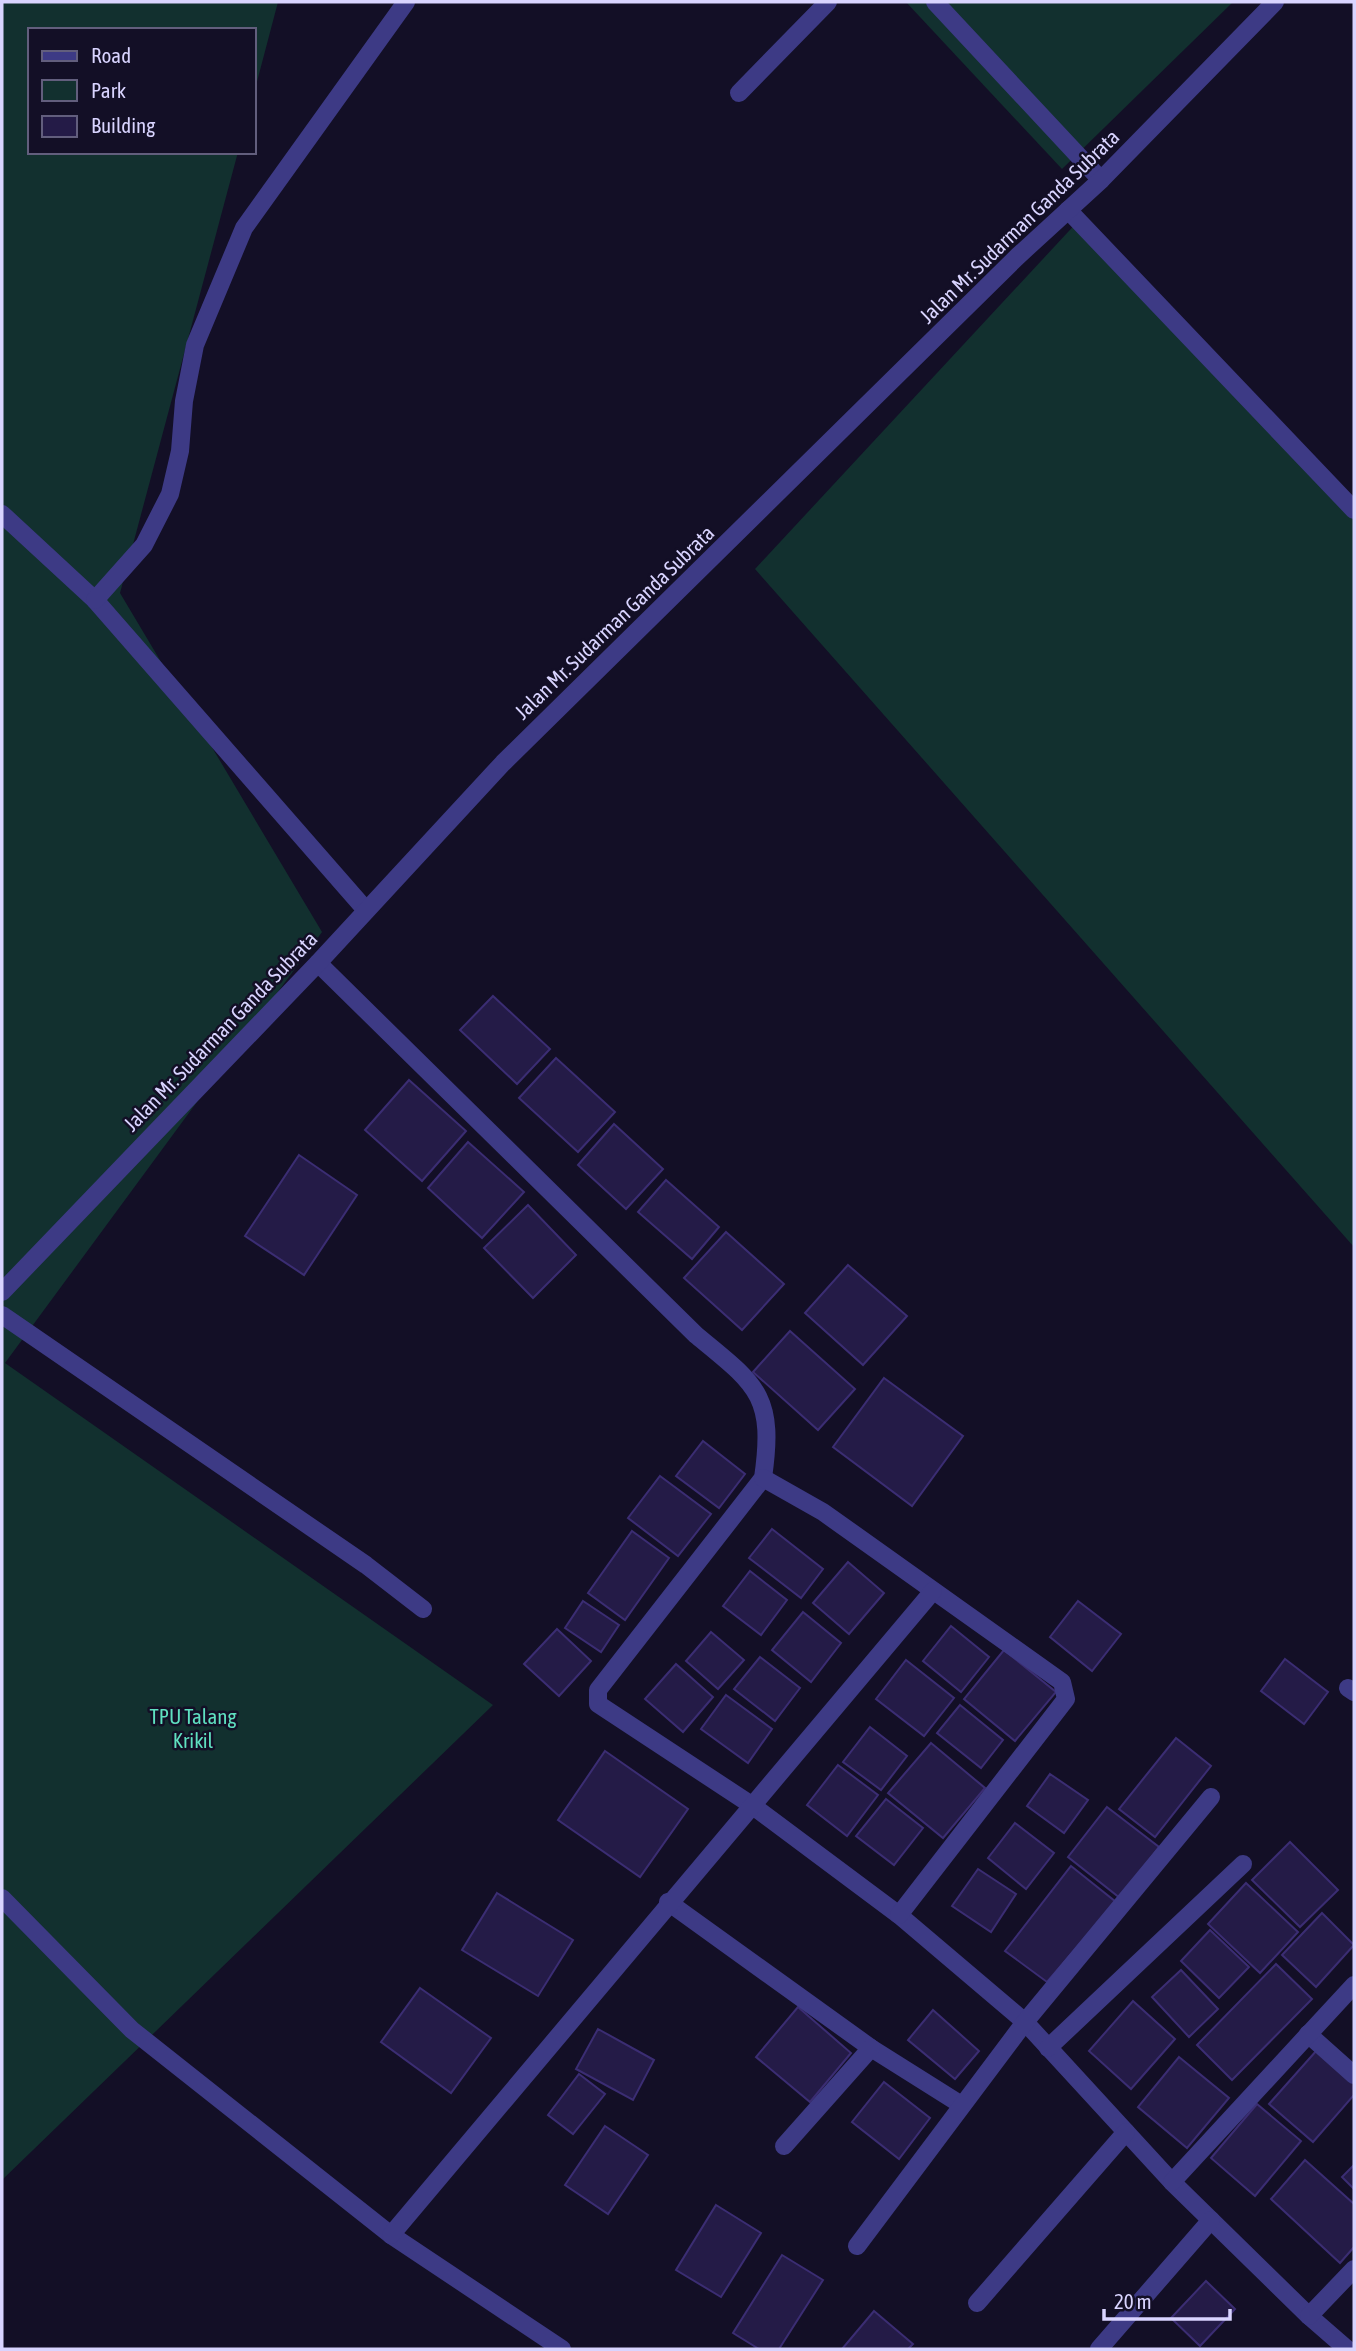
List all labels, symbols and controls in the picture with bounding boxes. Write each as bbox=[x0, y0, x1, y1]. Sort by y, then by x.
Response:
legend bbox=[28, 28, 256, 154]
text: Road bbox=[91, 43, 131, 67]
text: Park bbox=[91, 78, 126, 102]
text: Building bbox=[91, 113, 155, 137]
street label: Jalan Mr. Sudarman Ganda Subrata bbox=[914, 124, 1124, 328]
street label: Jalan Mr. Sudarman Ganda Subrata bbox=[509, 520, 719, 724]
street label: Jalan Mr. Sudarman Ganda Subrata bbox=[118, 926, 322, 1136]
park label: TPU Talang Krikil bbox=[150, 1704, 236, 1752]
scale bar bbox=[1104, 2278, 1230, 2322]
text: 20 m bbox=[1114, 2289, 1152, 2313]

